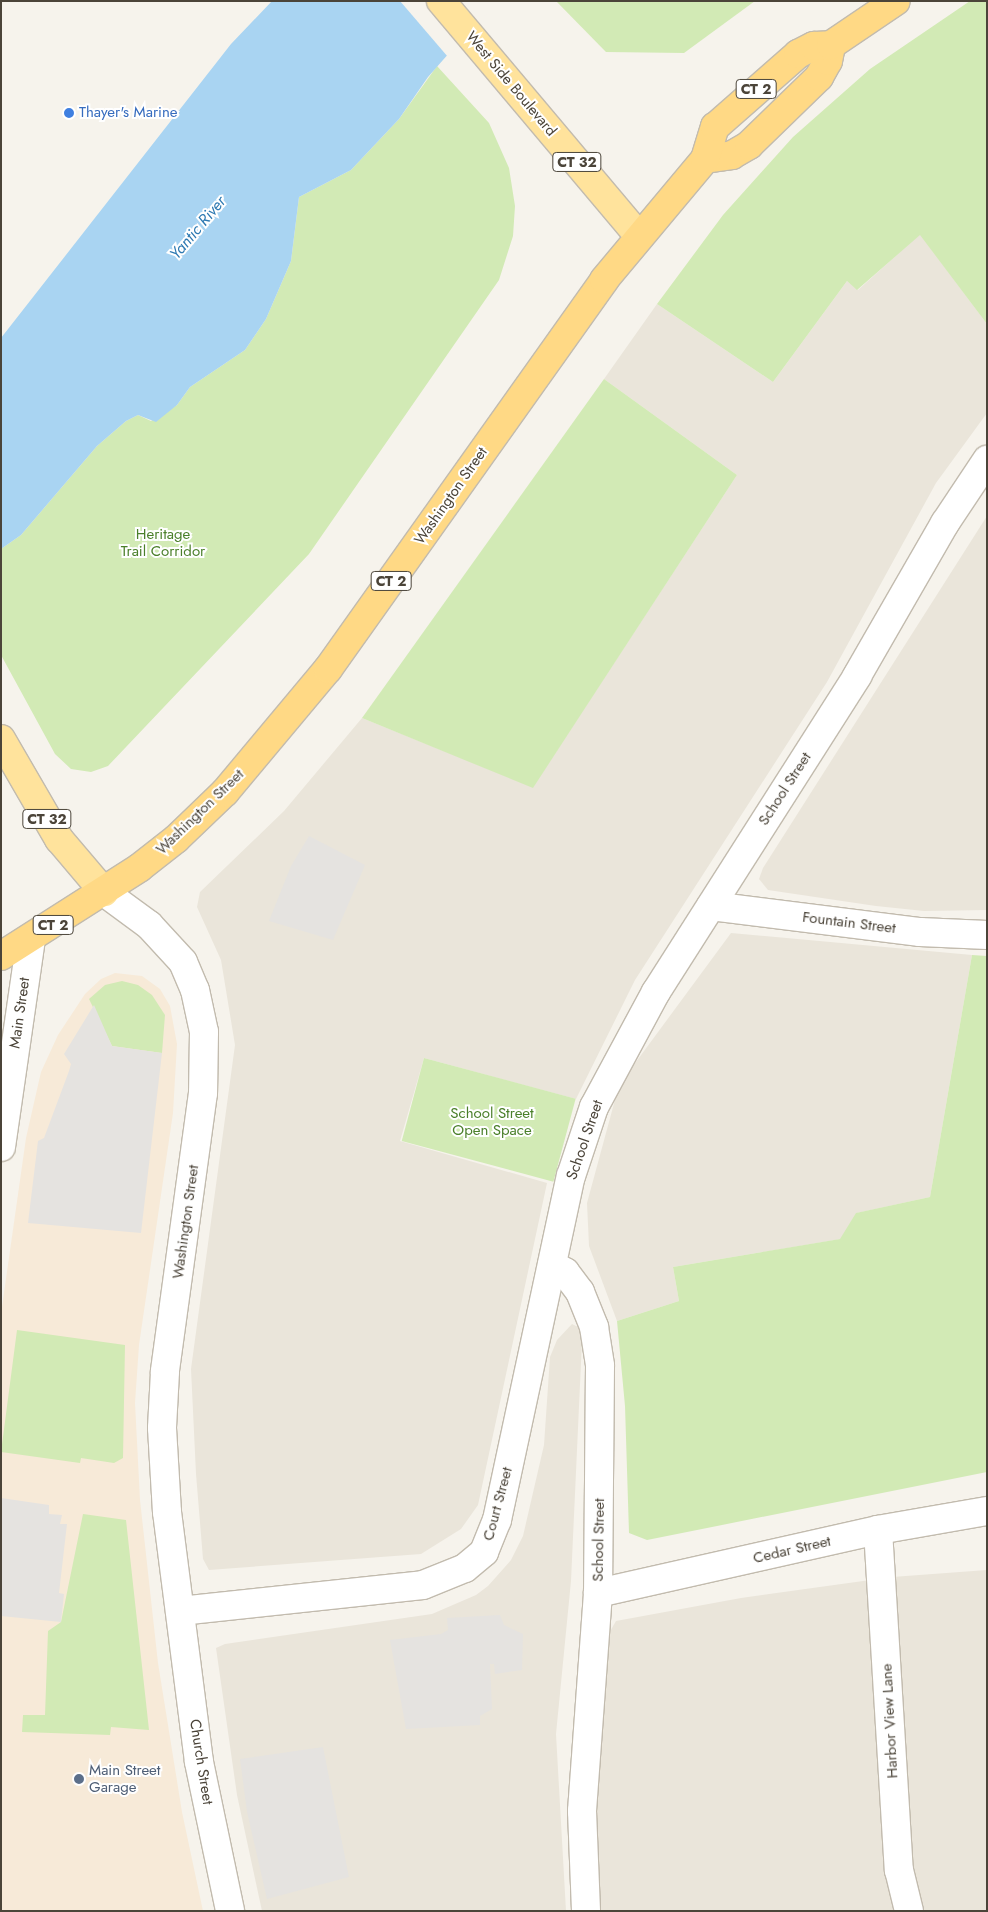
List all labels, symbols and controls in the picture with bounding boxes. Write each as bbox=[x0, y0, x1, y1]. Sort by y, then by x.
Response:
street label: West Side Boulevard bbox=[462, 28, 560, 140]
road number: CT 2 bbox=[735, 78, 777, 100]
place label: Thayer's Marine bbox=[79, 104, 178, 122]
marker: Thayer's Marine bbox=[63, 107, 75, 119]
road number: CT 32 bbox=[552, 150, 602, 173]
water label: Yantic River bbox=[166, 192, 230, 264]
street label: Washington Street bbox=[411, 444, 491, 548]
park label: Heritage Trail Corridor bbox=[121, 525, 205, 560]
road number: CT 2 bbox=[370, 570, 412, 592]
street label: School Street bbox=[755, 749, 815, 829]
street label: Washington Street bbox=[152, 766, 248, 858]
road number: CT 32 bbox=[22, 808, 72, 831]
street label: Fountain Street bbox=[801, 908, 897, 938]
road number: CT 2 bbox=[32, 914, 74, 936]
street label: Main Street bbox=[6, 976, 34, 1050]
street label: School Street bbox=[563, 1098, 607, 1182]
park label: School Street Open Space bbox=[450, 1104, 534, 1139]
street label: Washington Street bbox=[169, 1164, 203, 1280]
street label: Court Street bbox=[480, 1465, 516, 1543]
street label: School Street bbox=[589, 1498, 609, 1582]
street label: Cedar Street bbox=[751, 1532, 833, 1568]
street label: Harbor View Lane bbox=[878, 1663, 902, 1779]
street label: Church Street bbox=[185, 1718, 217, 1806]
place label: Main Street Garage bbox=[89, 1761, 160, 1796]
marker: Main Street Garage bbox=[73, 1773, 85, 1785]

